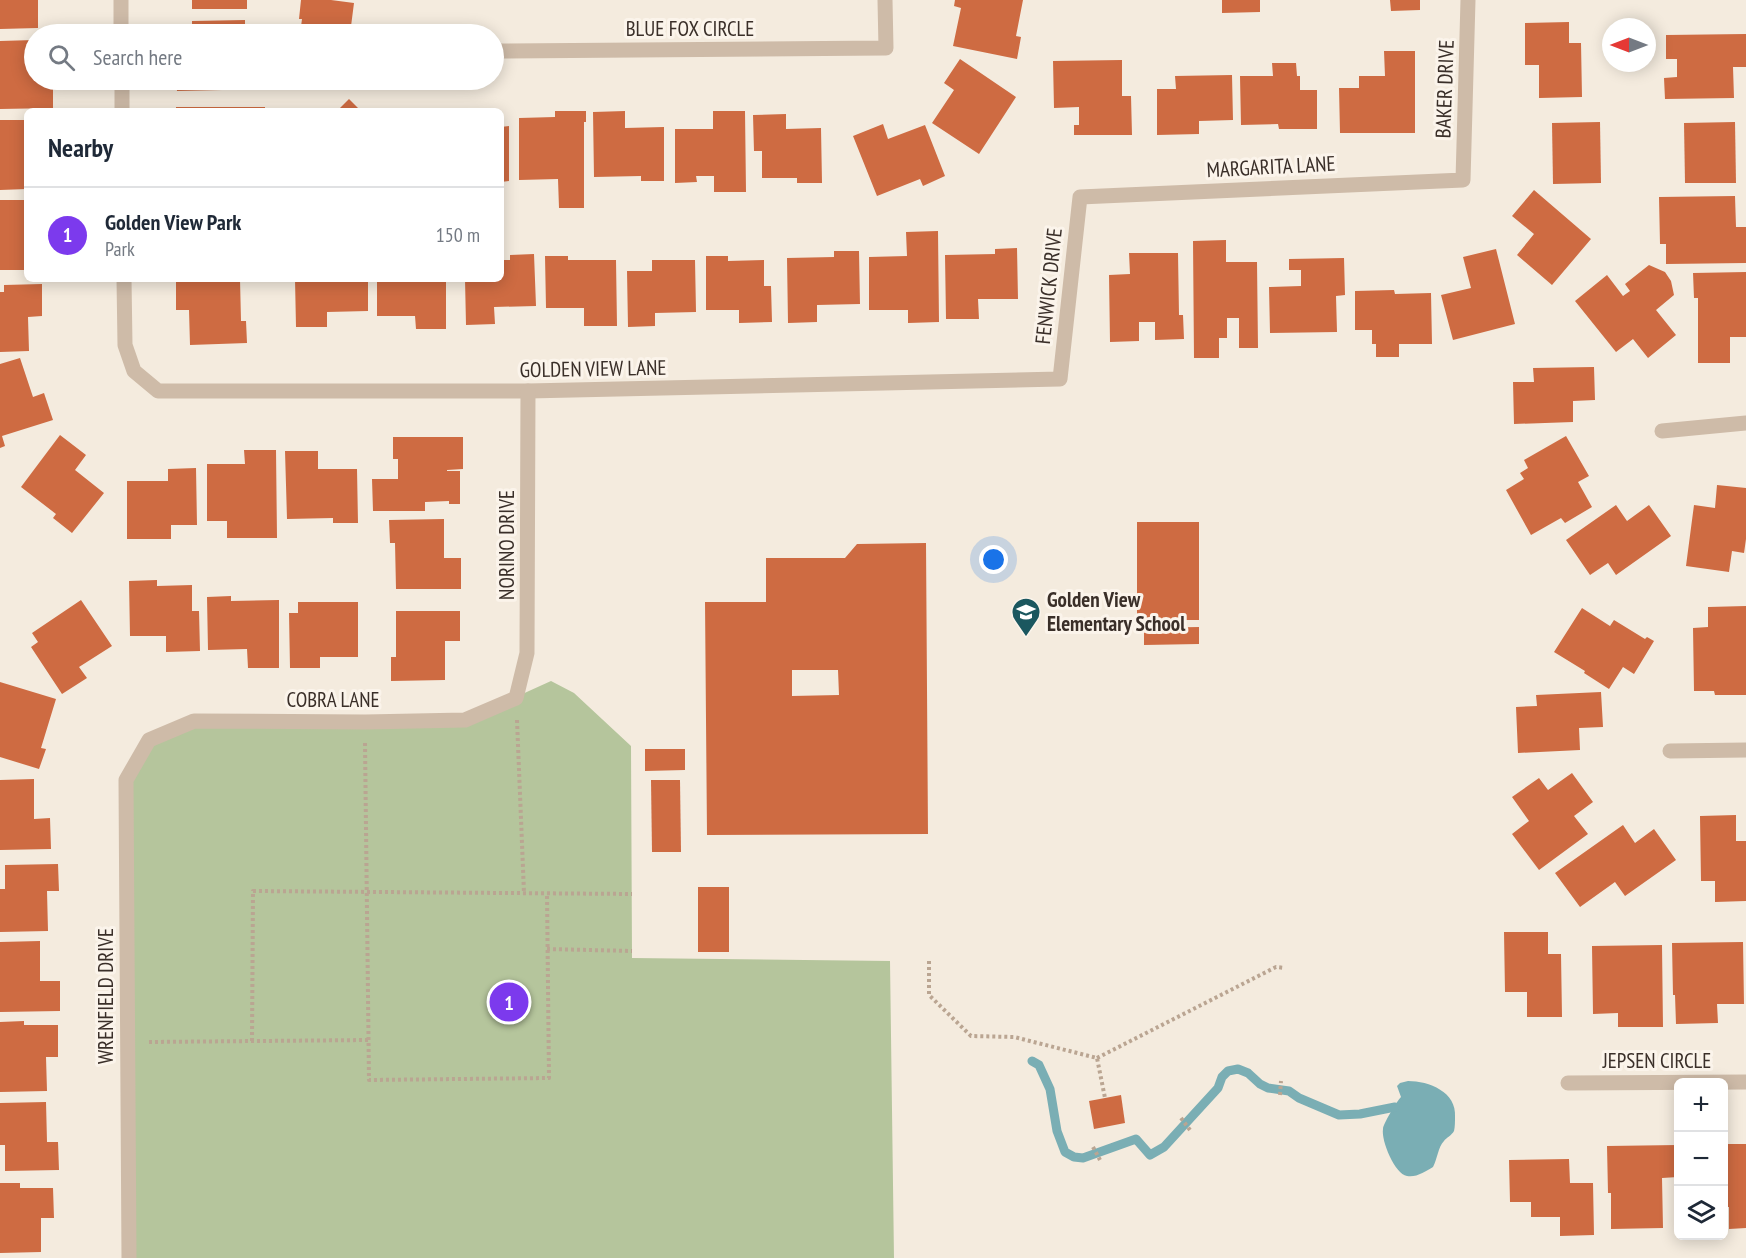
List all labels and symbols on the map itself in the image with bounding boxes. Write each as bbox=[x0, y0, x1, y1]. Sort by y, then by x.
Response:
street label: BLUE FOX CIRCLE bbox=[626, 15, 754, 42]
north arrow bbox=[1602, 18, 1656, 72]
street label: BAKER DRIVE bbox=[1429, 39, 1460, 139]
street label: MARGARITA LANE bbox=[1206, 150, 1336, 183]
street label: FENWICK DRIVE bbox=[1029, 227, 1068, 345]
street label: GOLDEN VIEW LANE bbox=[519, 354, 667, 383]
street label: NORINO DRIVE bbox=[493, 490, 520, 600]
your location bbox=[979, 545, 1008, 574]
place label: Golden View Elementary School bbox=[1047, 586, 1186, 637]
school or university icon: Golden View Elementary School bbox=[1010, 596, 1042, 638]
street label: COBRA LANE bbox=[287, 686, 379, 713]
street label: WRENFIELD DRIVE bbox=[92, 928, 119, 1064]
pin: 1 bbox=[490, 980, 528, 1024]
street label: JEPSEN CIRCLE bbox=[1602, 1047, 1711, 1074]

